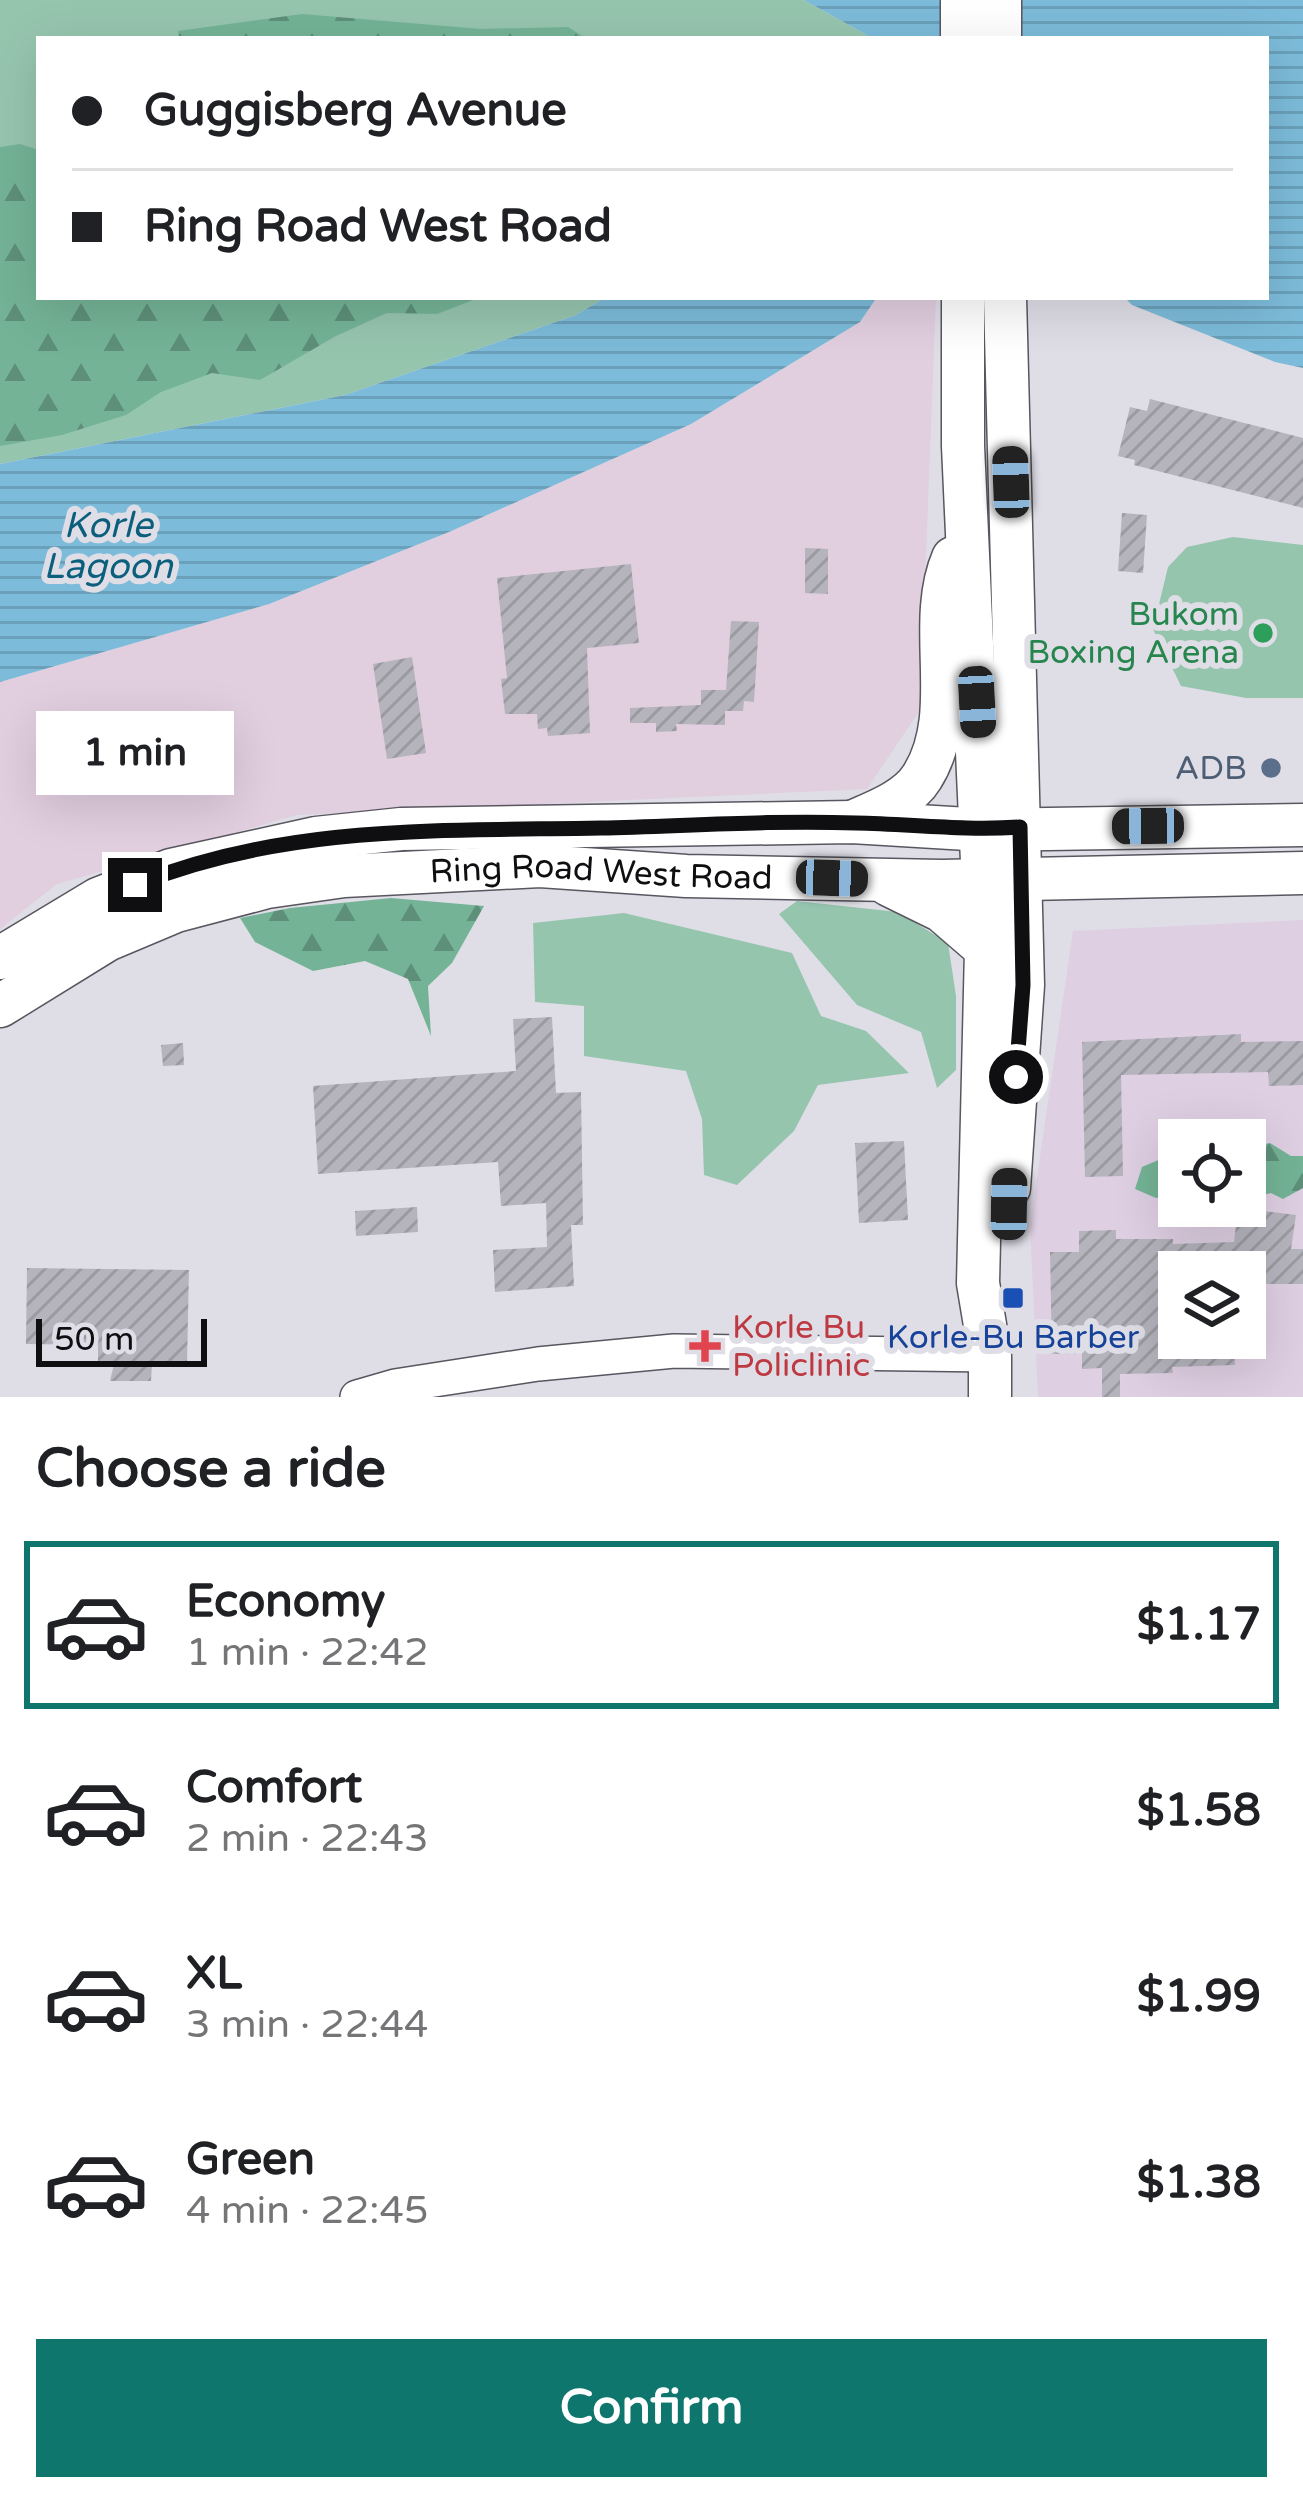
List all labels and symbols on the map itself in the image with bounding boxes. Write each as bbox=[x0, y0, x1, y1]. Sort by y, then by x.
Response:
car bbox=[992, 445, 1030, 519]
water label: Korle Lagoon bbox=[43, 504, 174, 588]
place label: Bukom Boxing Arena bbox=[1027, 595, 1239, 672]
marker: Bukom Boxing Arena bbox=[1250, 620, 1276, 646]
car bbox=[957, 665, 997, 739]
callout: 1 min bbox=[36, 711, 234, 795]
place label: ADB bbox=[1175, 749, 1247, 788]
marker: ADB bbox=[1258, 755, 1284, 781]
car bbox=[1112, 807, 1184, 845]
street label: Ring Road West Road bbox=[429, 846, 773, 897]
route end bbox=[108, 858, 162, 912]
car bbox=[795, 859, 869, 897]
route start bbox=[989, 1050, 1043, 1104]
car bbox=[990, 1168, 1028, 1240]
marker: Korle-Bu Barber bbox=[1000, 1285, 1026, 1311]
place label: Korle Bu Policlinic bbox=[732, 1308, 870, 1385]
scale bar bbox=[36, 1313, 207, 1366]
place label: Korle-Bu Barber bbox=[887, 1318, 1140, 1357]
marker: Korle Bu Policlinic bbox=[689, 1330, 721, 1362]

